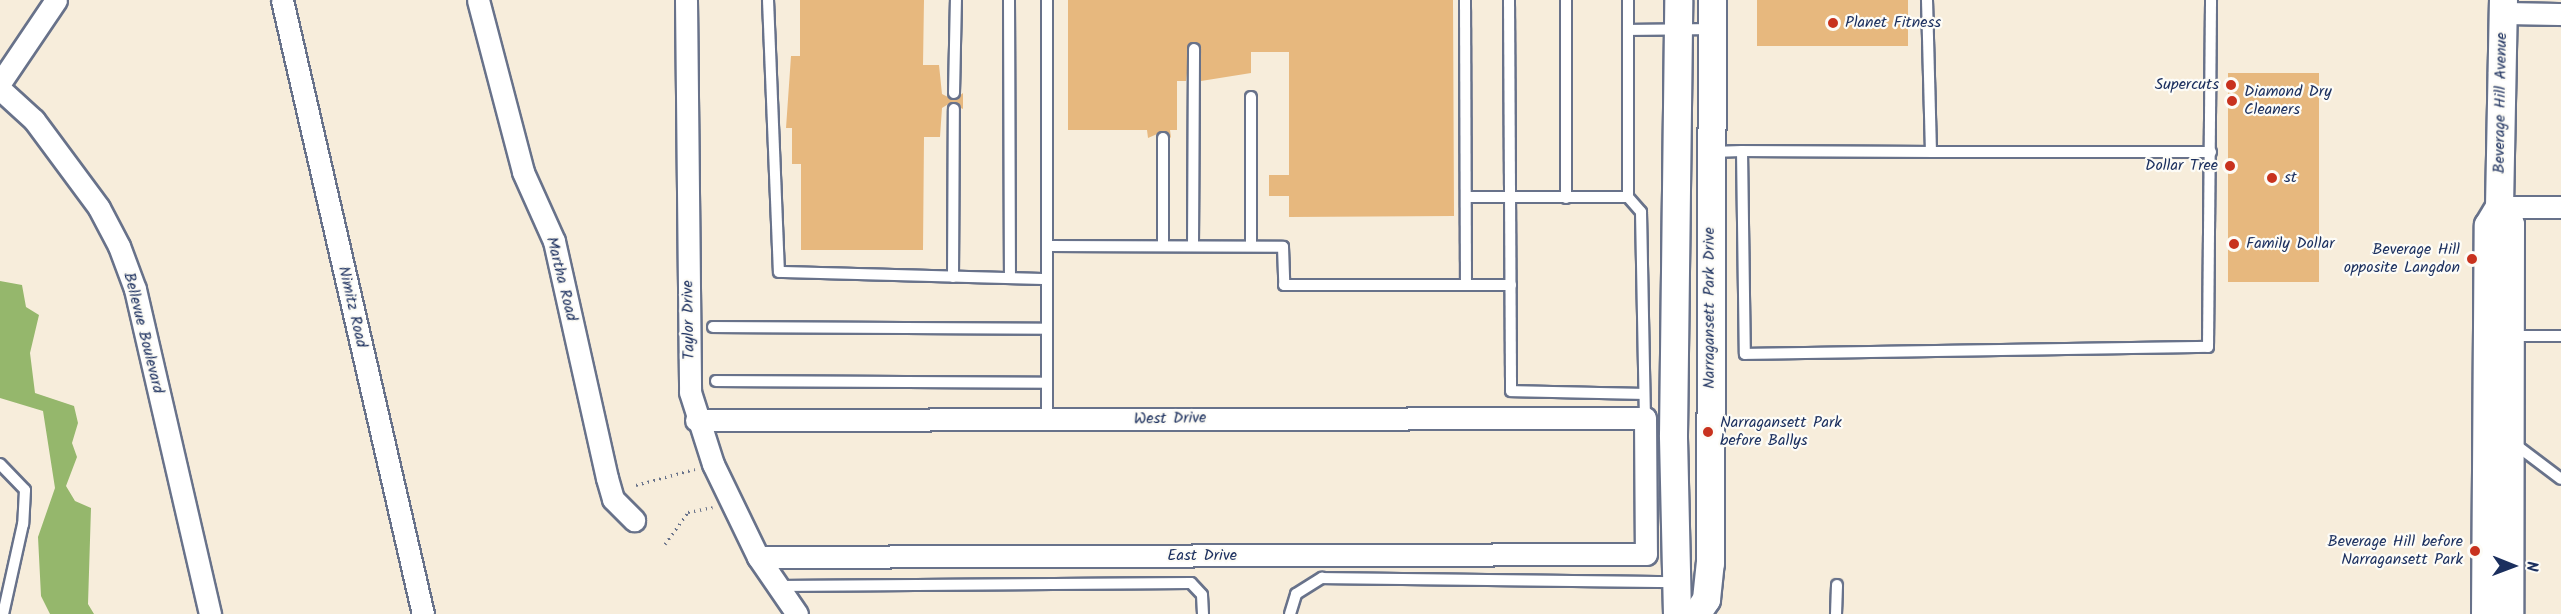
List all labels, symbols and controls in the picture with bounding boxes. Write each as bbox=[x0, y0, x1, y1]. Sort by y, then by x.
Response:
place label: Planet Fitness bbox=[1845, 13, 1941, 33]
marker: Planet Fitness bbox=[1826, 16, 1840, 30]
street label: Beverage Hill Avenue bbox=[2490, 32, 2512, 174]
place label: Supercuts bbox=[2155, 75, 2219, 95]
marker: Supercuts bbox=[2224, 78, 2238, 92]
place label: Diamond Dry Cleaners bbox=[2244, 82, 2332, 120]
marker: Diamond Dry Cleaners bbox=[2225, 94, 2239, 108]
place label: Dollar Tree bbox=[2145, 156, 2218, 176]
marker: Dollar Tree bbox=[2223, 159, 2237, 173]
place label: st bbox=[2284, 168, 2297, 188]
marker: st bbox=[2265, 171, 2279, 185]
street label: Narragansett Park Drive bbox=[1700, 227, 1720, 389]
place label: Family Dollar bbox=[2246, 234, 2334, 254]
street label: Martha Road bbox=[541, 235, 581, 323]
marker: Family Dollar bbox=[2227, 237, 2241, 251]
place label: Beverage Hill opposite Langdon bbox=[2344, 240, 2460, 278]
marker: Beverage Hill opposite Langdon bbox=[2465, 252, 2479, 266]
street label: Nimitz Road bbox=[333, 264, 371, 350]
street label: Bellevue Boulevard bbox=[119, 270, 167, 396]
street label: Taylor Drive bbox=[679, 280, 699, 360]
street label: West Drive bbox=[1134, 409, 1206, 429]
place label: Narragansett Park before Ballys bbox=[1720, 413, 1842, 451]
marker: Narragansett Park before Ballys bbox=[1701, 425, 1715, 439]
place label: Beverage Hill before Narragansett Park bbox=[2327, 532, 2463, 570]
north arrow bbox=[2483, 536, 2543, 596]
marker: Beverage Hill before Narragansett Park bbox=[2468, 544, 2482, 558]
street label: East Drive bbox=[1167, 546, 1237, 566]
text: N bbox=[2519, 561, 2544, 572]

